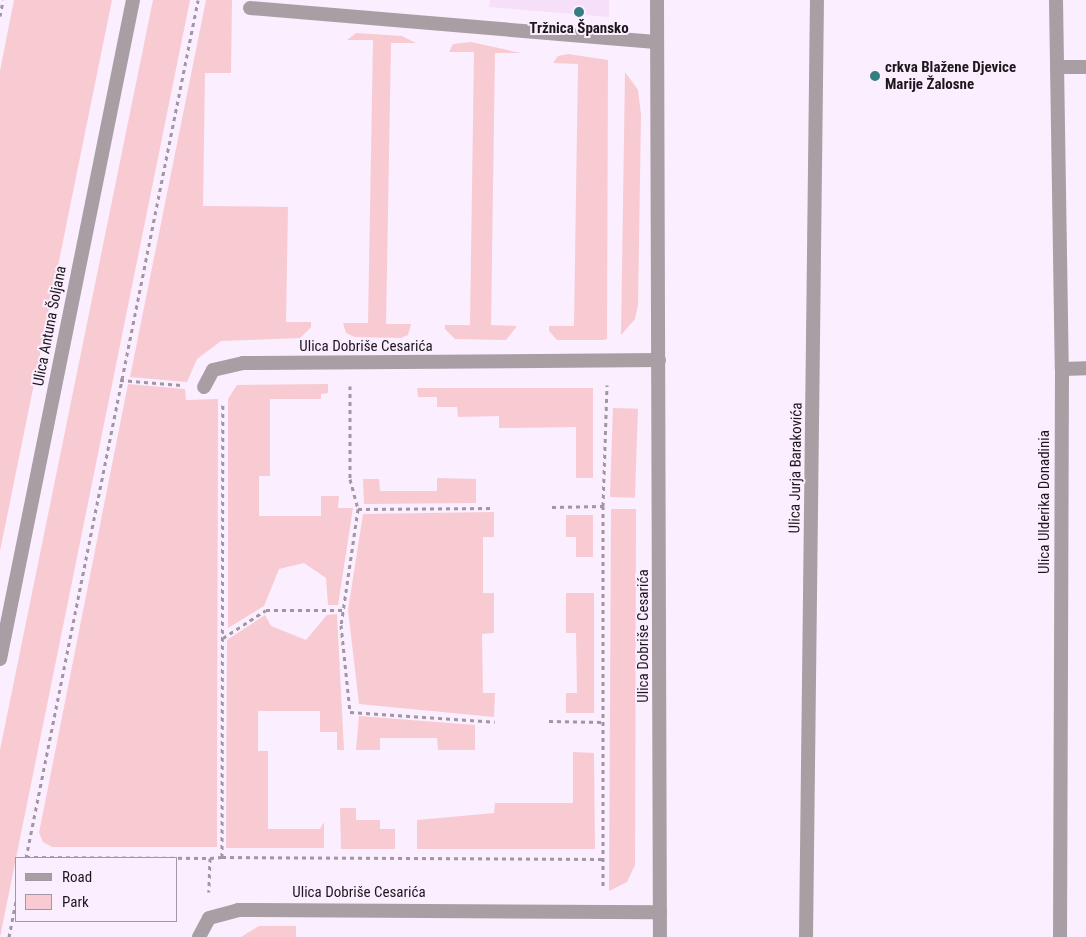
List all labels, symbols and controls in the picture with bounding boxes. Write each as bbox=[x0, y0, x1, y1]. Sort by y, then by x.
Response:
marker: Tržnica Špansko bbox=[573, 6, 585, 18]
place label: Tržnica Špansko bbox=[529, 20, 629, 38]
place label: crkva Blažene Djevice Marije Žalosne bbox=[885, 58, 1016, 93]
marker: crkva Blažene Djevice Marije Žalosne bbox=[869, 70, 881, 82]
street label: Ulica Antuna Šoljana bbox=[30, 264, 70, 388]
street label: Ulica Dobriše Cesarića bbox=[299, 338, 433, 356]
street label: Ulica Jurja Barakovića bbox=[786, 402, 806, 534]
street label: Ulica Ulderika Donadinia bbox=[1036, 430, 1054, 574]
street label: Ulica Dobriše Cesarića bbox=[635, 569, 653, 703]
legend bbox=[15, 857, 178, 922]
text: Road bbox=[62, 868, 92, 886]
street label: Ulica Dobriše Cesarića bbox=[292, 884, 426, 902]
text: Park bbox=[62, 893, 89, 911]

